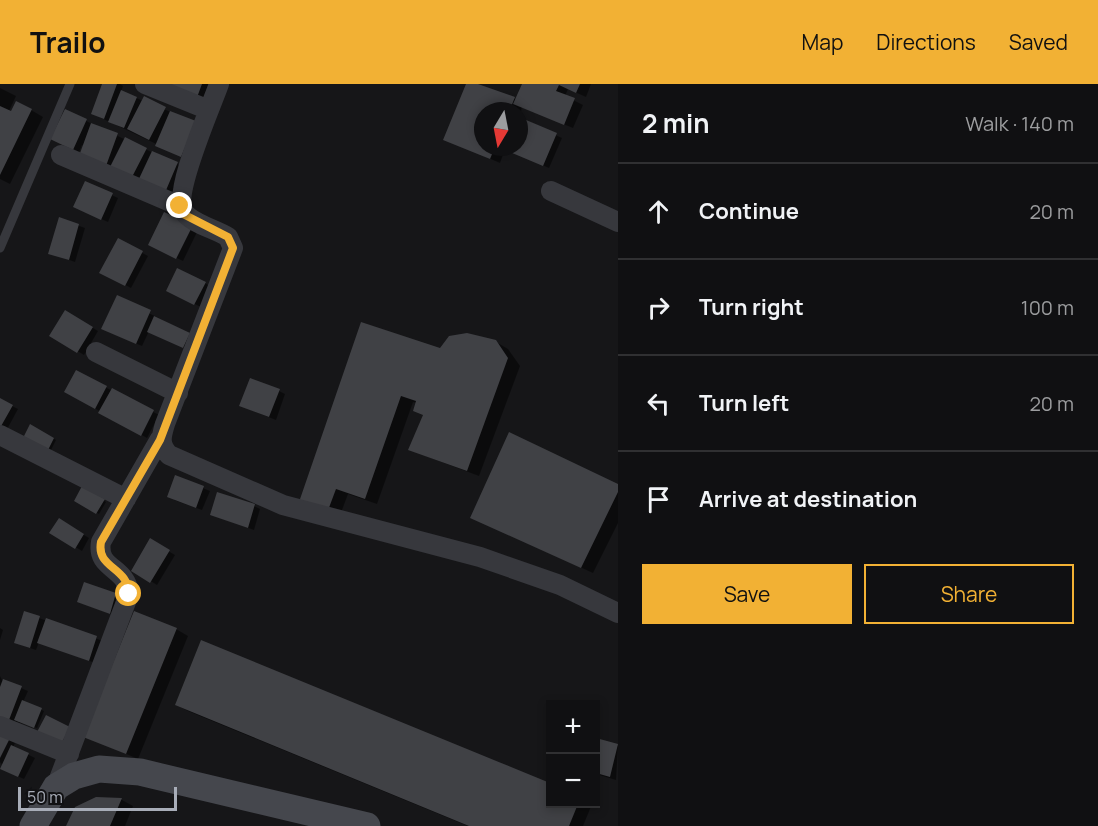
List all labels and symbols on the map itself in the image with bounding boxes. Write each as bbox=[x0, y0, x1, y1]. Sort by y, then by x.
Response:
north arrow bbox=[474, 102, 528, 156]
route end bbox=[166, 192, 192, 218]
route start bbox=[115, 580, 141, 606]
scale bar bbox=[18, 784, 177, 812]

